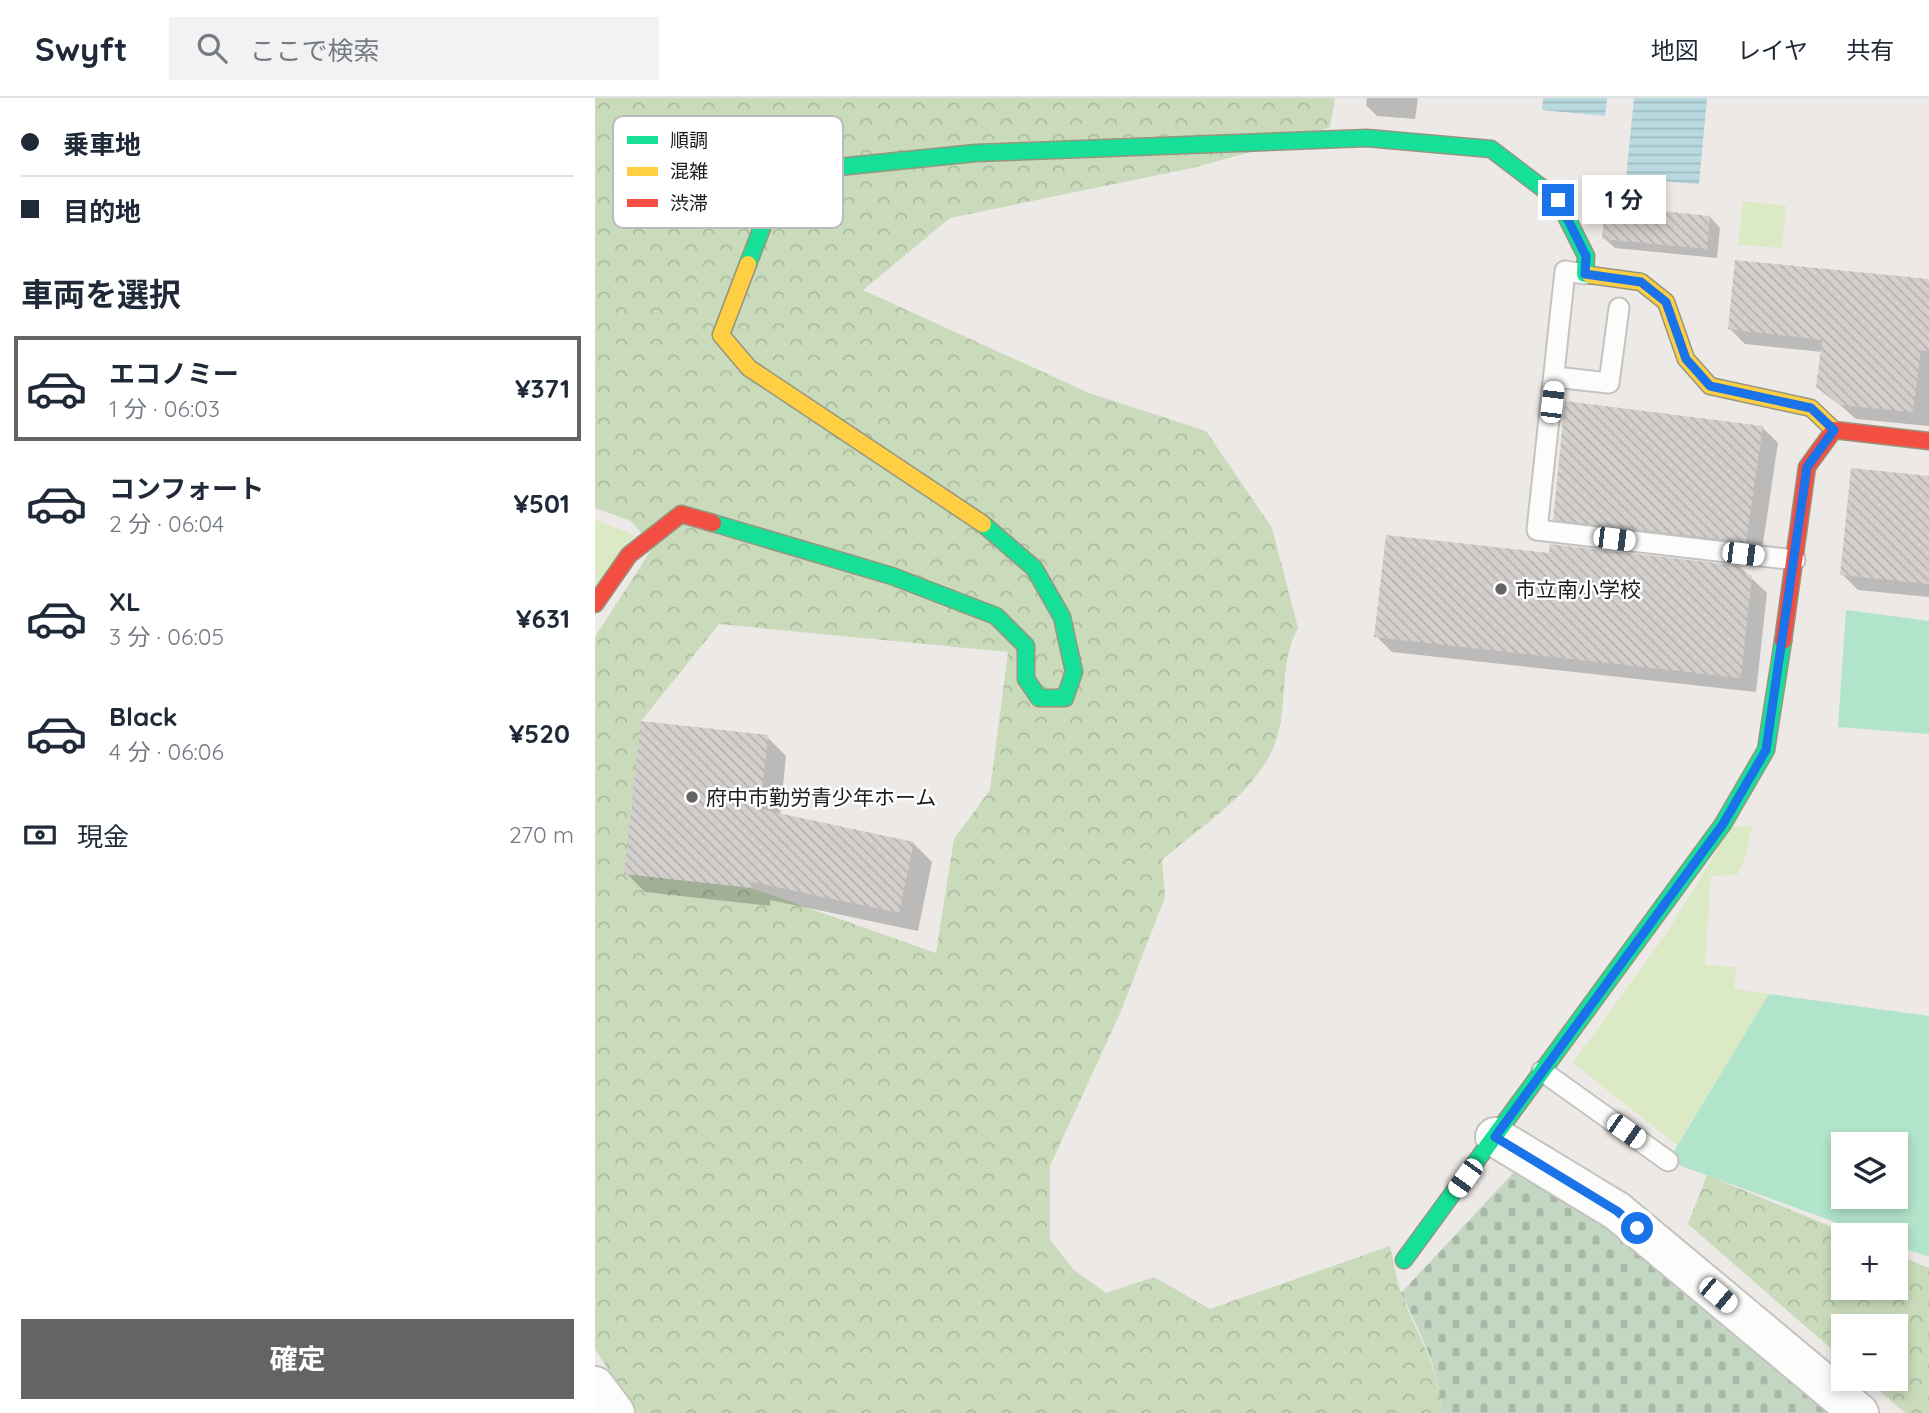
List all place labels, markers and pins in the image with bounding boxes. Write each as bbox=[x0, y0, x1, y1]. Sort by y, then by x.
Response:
place label: 市立南小学校 bbox=[1515, 576, 1641, 602]
marker: 市立南小学校 bbox=[1493, 581, 1509, 597]
place label: 府中市勤労青少年ホーム bbox=[706, 784, 936, 810]
marker: 府中市勤労青少年ホーム bbox=[684, 789, 700, 805]

